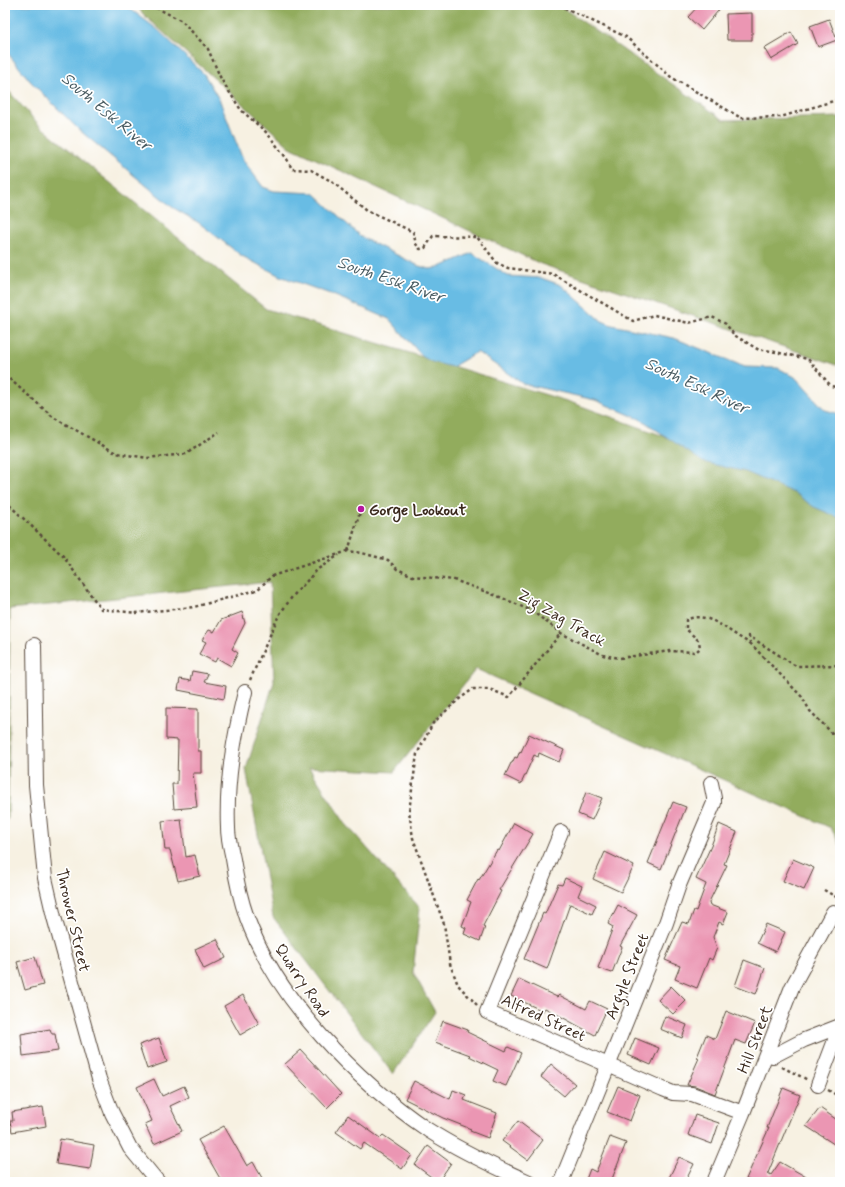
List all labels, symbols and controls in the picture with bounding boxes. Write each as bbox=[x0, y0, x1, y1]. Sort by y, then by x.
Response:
water label: South Esk River bbox=[57, 68, 158, 158]
water label: South Esk River bbox=[335, 251, 450, 309]
water label: South Esk River bbox=[642, 352, 754, 421]
place label: Gorge Lookout bbox=[369, 500, 467, 523]
marker: Gorge Lookout bbox=[356, 504, 366, 514]
street label: Zig Zag Track bbox=[513, 585, 609, 653]
street label: Thrower Street bbox=[50, 867, 95, 975]
street label: Argyle Street bbox=[601, 930, 655, 1023]
street label: Quarry Road bbox=[269, 940, 334, 1022]
street label: Alfred Street bbox=[498, 990, 589, 1047]
street label: Hill Street bbox=[733, 1002, 778, 1077]

